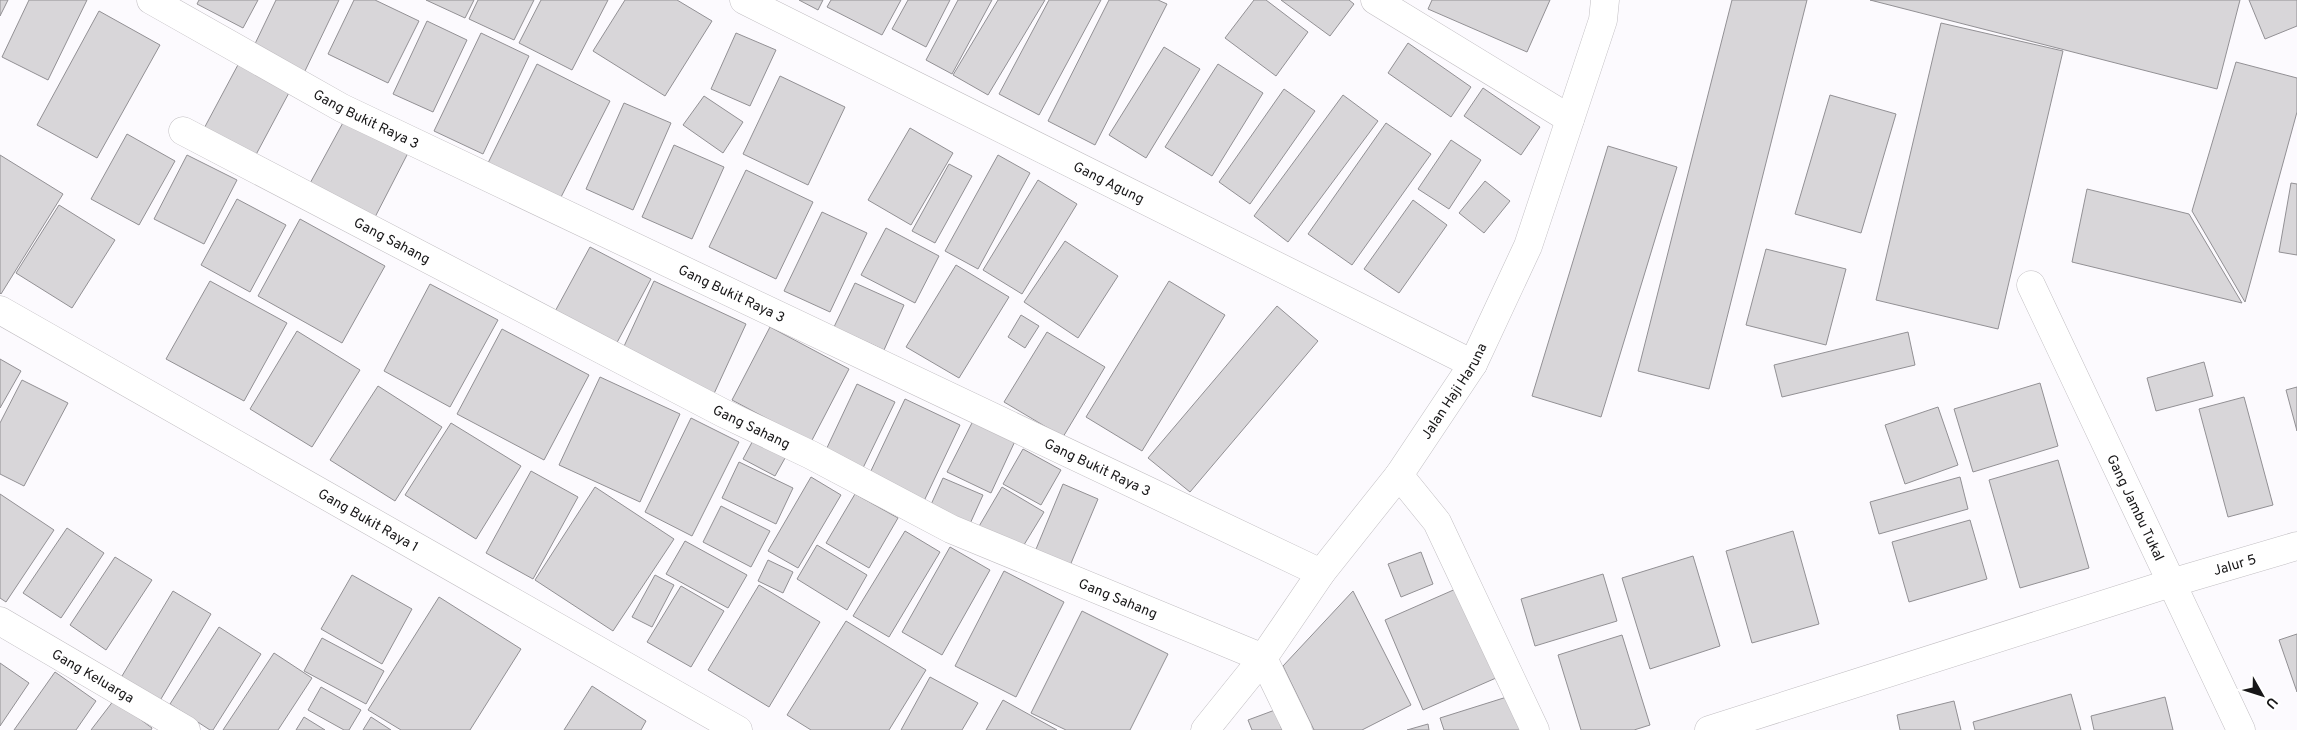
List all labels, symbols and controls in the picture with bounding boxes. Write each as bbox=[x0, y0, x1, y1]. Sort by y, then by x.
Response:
street label: Gang Bukit Raya 3 bbox=[310, 86, 421, 153]
street label: Gang Agung bbox=[1070, 159, 1147, 208]
street label: Gang Sahang bbox=[350, 215, 433, 268]
street label: Gang Bukit Raya 3 bbox=[675, 262, 787, 327]
street label: Jalan Haji Haruna bbox=[1418, 341, 1491, 443]
street label: Gang Sahang bbox=[709, 402, 792, 454]
street label: Gang Bukit Raya 3 bbox=[1041, 436, 1153, 501]
street label: Gang Jambu Tukal bbox=[2102, 452, 2167, 564]
street label: Gang Bukit Raya 1 bbox=[315, 486, 421, 556]
street label: Jalur 5 bbox=[2211, 551, 2258, 580]
street label: Gang Sahang bbox=[1076, 576, 1160, 623]
street label: Gang Keluarga bbox=[48, 646, 137, 708]
north arrow bbox=[2237, 670, 2287, 720]
text: U bbox=[2261, 693, 2281, 711]

